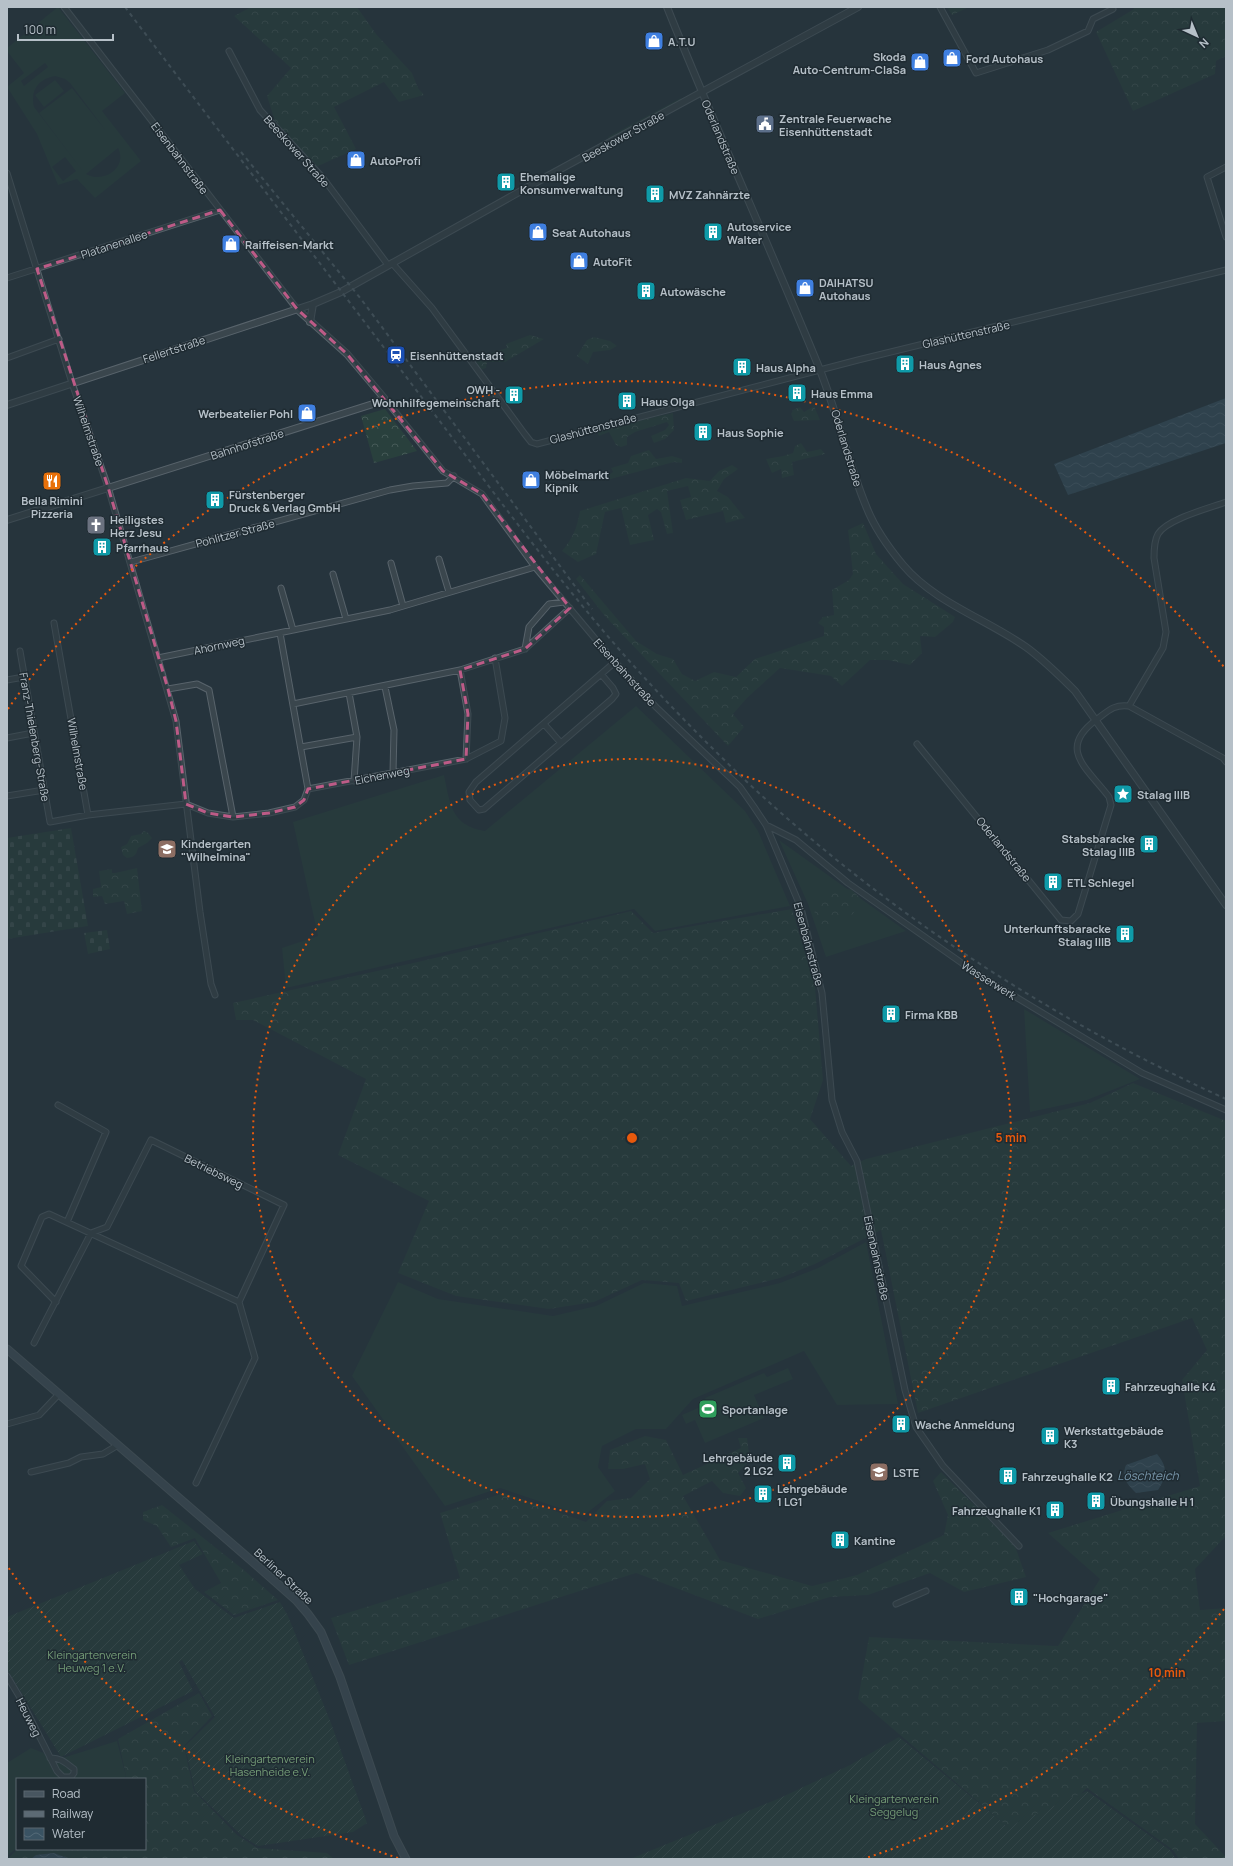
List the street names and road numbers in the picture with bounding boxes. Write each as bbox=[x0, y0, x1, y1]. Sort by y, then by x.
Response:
street label: Oderlandstraße bbox=[699, 97, 744, 177]
street label: Beeskower Straße bbox=[579, 107, 667, 165]
street label: Beeskower Straße bbox=[261, 112, 334, 191]
street label: Eisenbahnstraße bbox=[148, 119, 212, 197]
street label: Platanenallee bbox=[79, 226, 150, 262]
street label: Glashüttenstraße bbox=[921, 317, 1012, 351]
street label: Fellertstraße bbox=[141, 332, 208, 366]
street label: Wilhelmstraße bbox=[70, 394, 108, 469]
street label: Oderlandstraße bbox=[828, 408, 866, 489]
street label: Glashüttenstraße bbox=[548, 409, 639, 447]
street label: Bahnhofstraße bbox=[209, 425, 286, 463]
street label: Pohlitzer Straße bbox=[194, 515, 277, 551]
street label: Ahornweg bbox=[192, 632, 246, 658]
street label: Eisenbahnstraße bbox=[591, 635, 660, 709]
street label: Franz-Thielenberg-Straße bbox=[16, 671, 54, 803]
street label: Wilhelmstraße bbox=[64, 717, 92, 792]
street label: Eichenweg bbox=[353, 762, 411, 788]
street label: Oderlandstraße bbox=[973, 813, 1035, 885]
street label: Eisenbahnstraße bbox=[791, 900, 828, 988]
street label: Wasserwerk bbox=[959, 957, 1020, 1003]
street label: Betriebsweg bbox=[182, 1150, 246, 1192]
street label: Eisenbahnstraße bbox=[861, 1214, 893, 1302]
street label: Berliner Straße bbox=[251, 1545, 317, 1608]
street label: Heuweg bbox=[13, 1695, 45, 1739]

